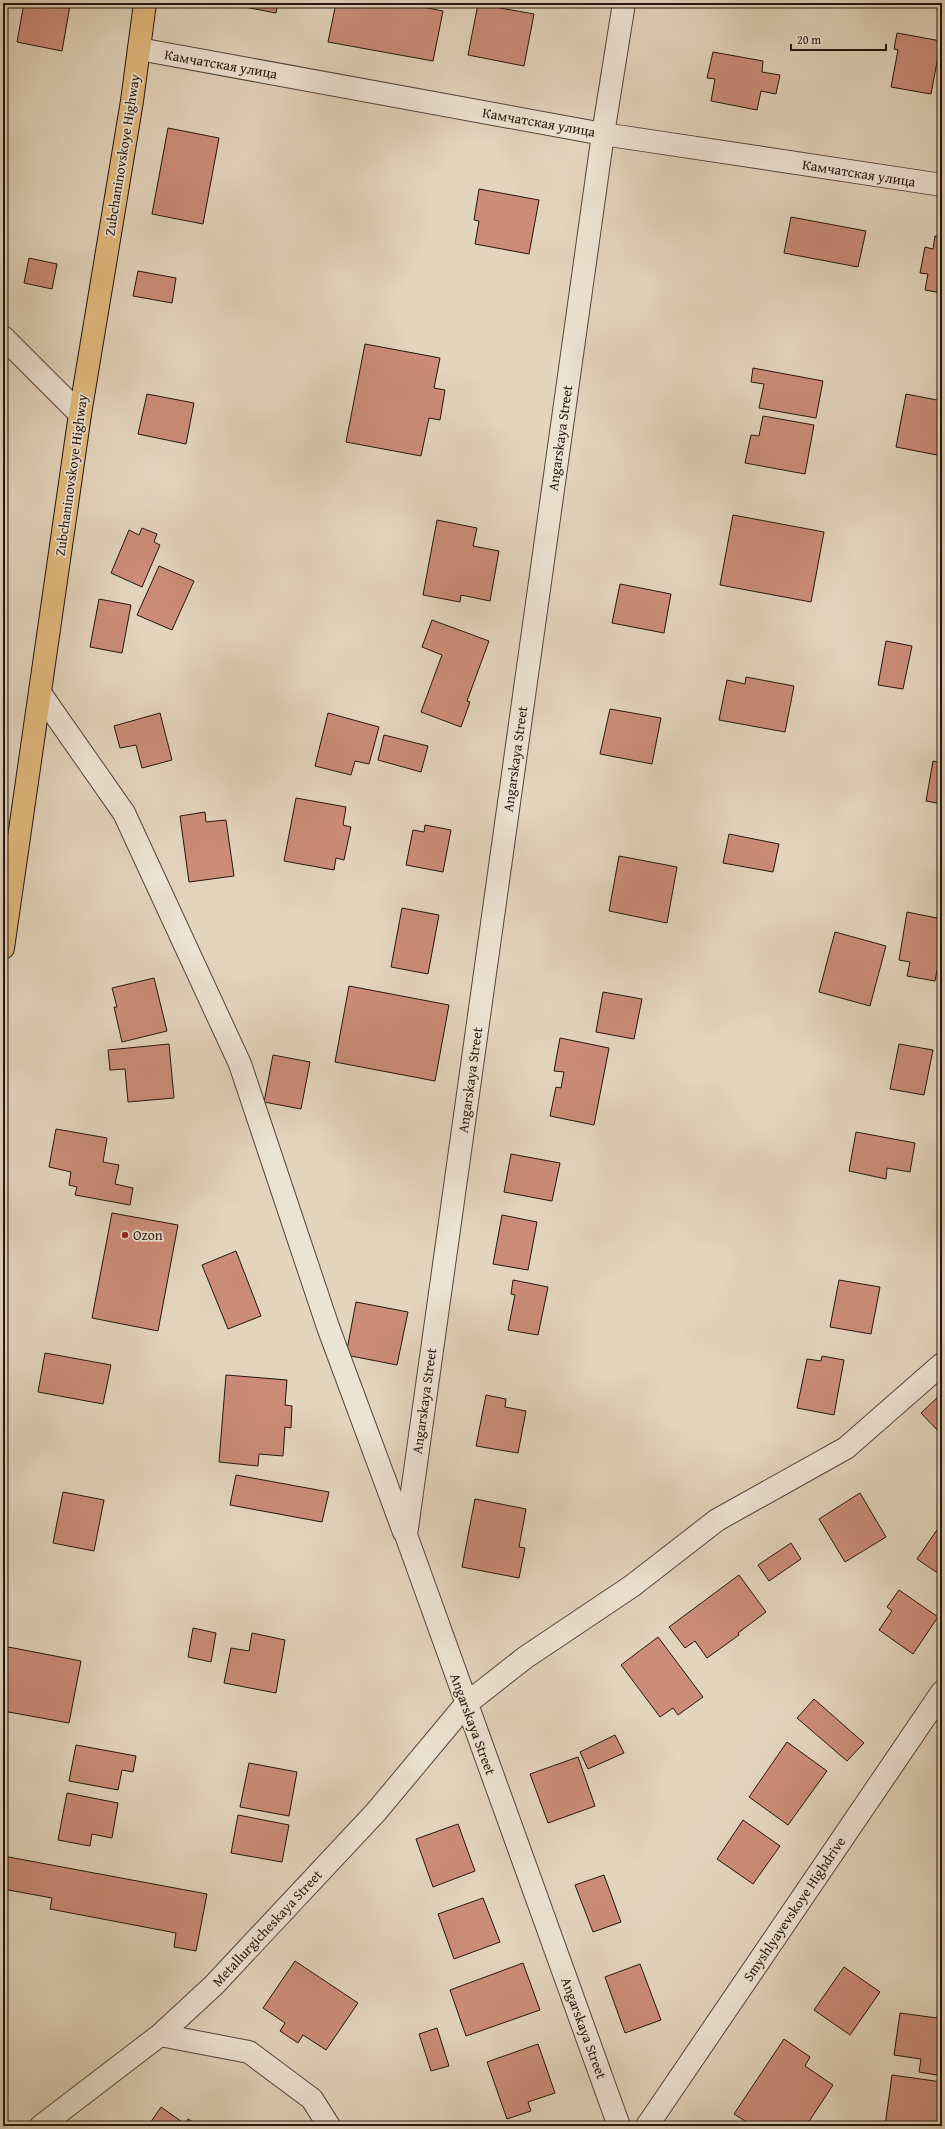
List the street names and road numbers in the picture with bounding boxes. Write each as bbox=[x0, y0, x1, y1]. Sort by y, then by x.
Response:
street label: Камчатская улица bbox=[163, 44, 279, 84]
street label: Zubchaninovskoye Highway bbox=[99, 73, 145, 237]
street label: Камчатская улица bbox=[481, 102, 597, 142]
street label: Камчатская улица bbox=[801, 154, 917, 192]
street label: Angarskaya Street bbox=[543, 384, 577, 492]
street label: Zubchaninovskoye Highway bbox=[50, 393, 92, 557]
street label: Angarskaya Street bbox=[498, 705, 532, 813]
street label: Angarskaya Street bbox=[453, 1026, 487, 1134]
street label: Angarskaya Street bbox=[407, 1347, 441, 1455]
street label: Angarskaya Street bbox=[445, 1670, 501, 1778]
street label: Smyshlyayevskoye Highdrive bbox=[738, 1832, 850, 1985]
street label: Metallurgicheskaya Street bbox=[207, 1865, 327, 1991]
street label: Angarskaya Street bbox=[556, 1974, 612, 2082]

